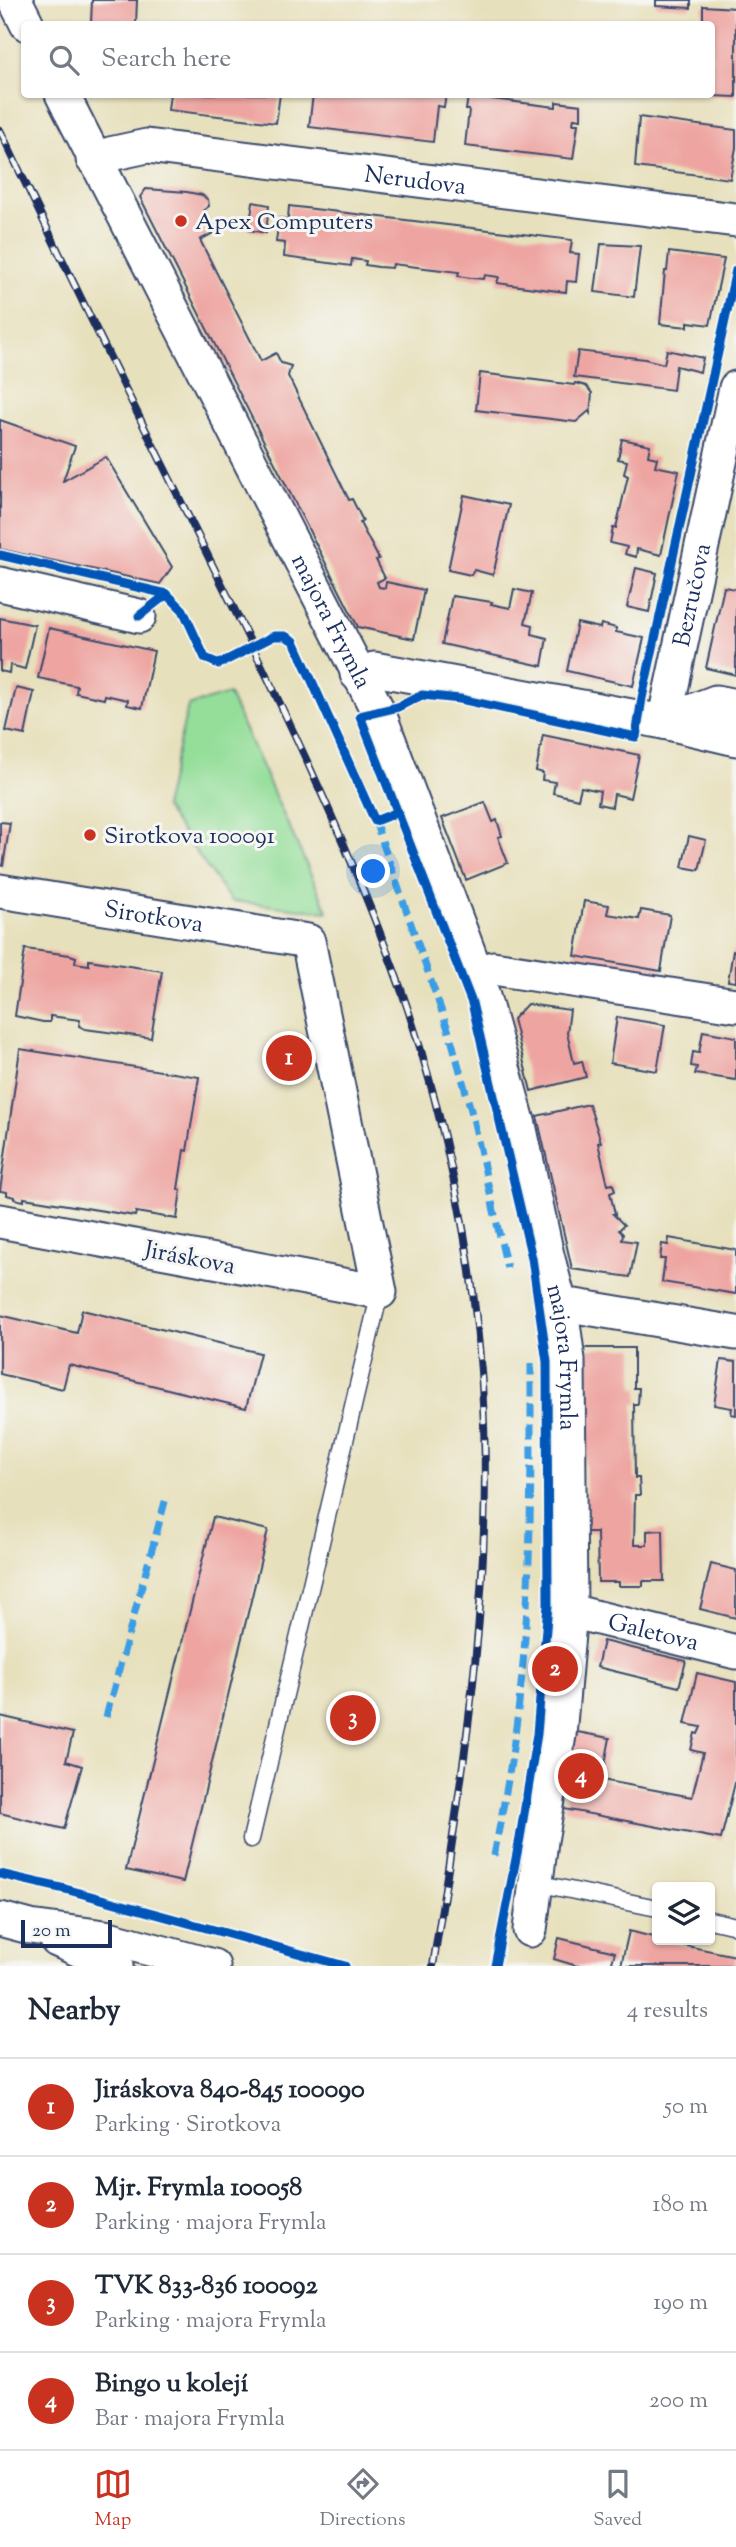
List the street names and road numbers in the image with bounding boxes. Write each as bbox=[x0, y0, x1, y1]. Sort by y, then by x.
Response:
street label: Nerudova bbox=[362, 158, 468, 205]
street label: Bezručova bbox=[666, 540, 721, 650]
street label: majora Frymla bbox=[281, 549, 379, 695]
street label: Sirotkova bbox=[102, 893, 206, 943]
street label: Jiráskova bbox=[139, 1233, 238, 1284]
street label: majora Frymla bbox=[536, 1281, 584, 1431]
street label: Galetova bbox=[604, 1606, 702, 1661]

